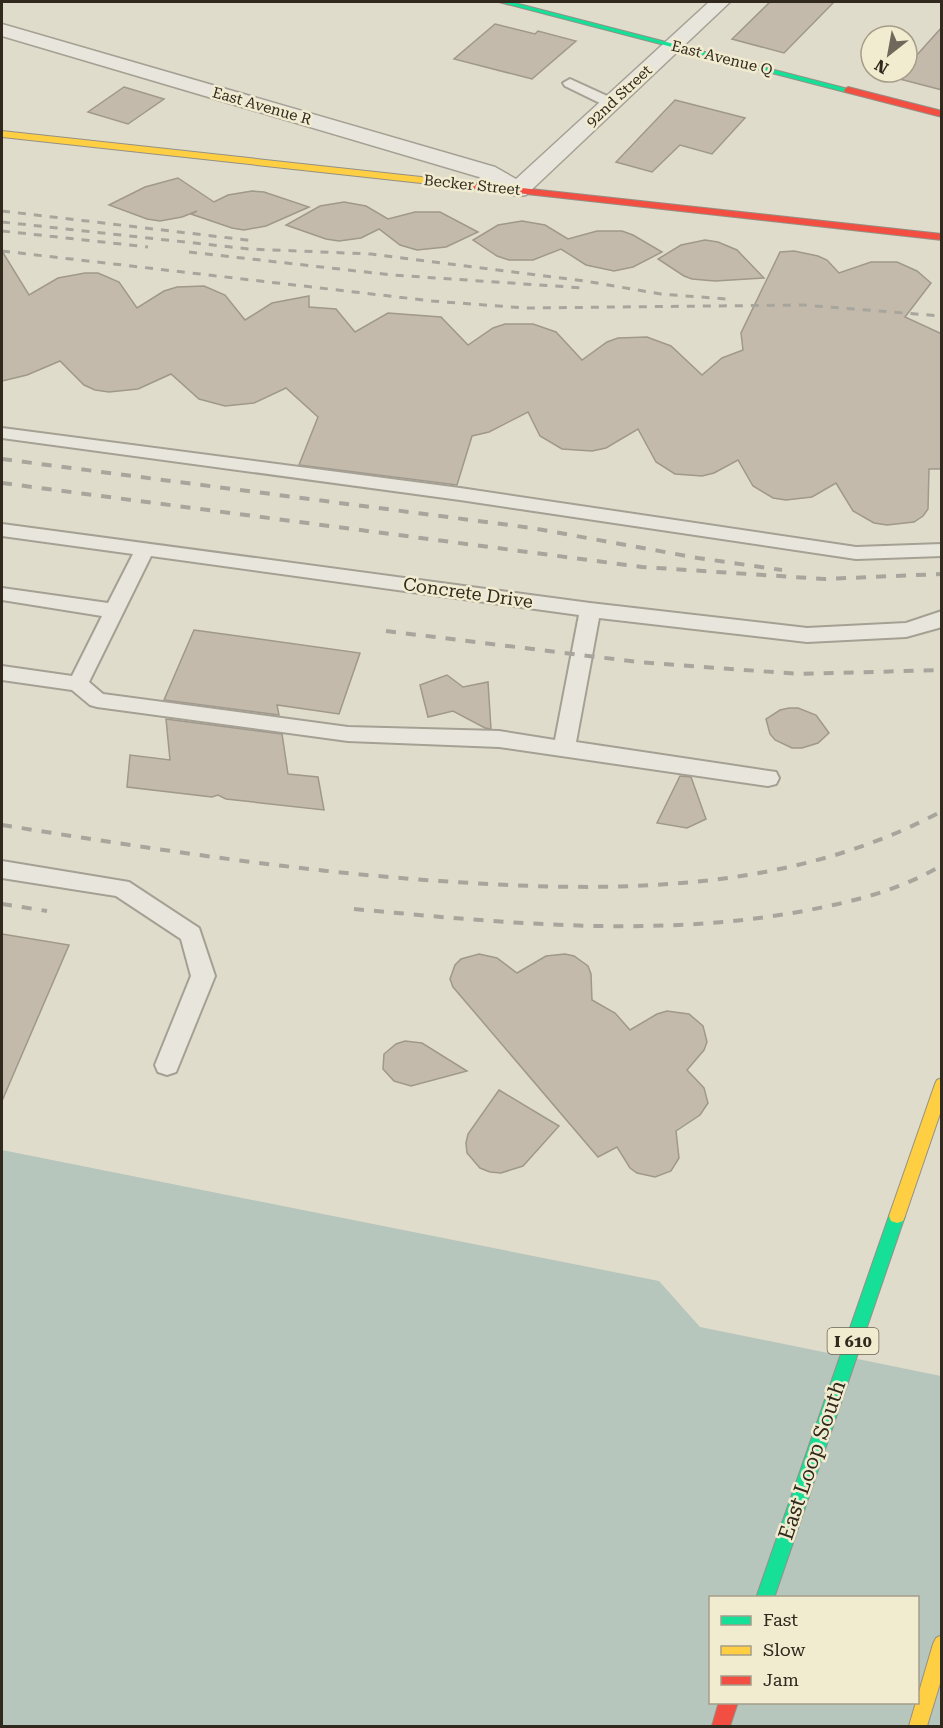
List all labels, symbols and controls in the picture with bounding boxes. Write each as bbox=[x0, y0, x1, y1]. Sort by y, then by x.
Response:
north arrow bbox=[859, 24, 919, 84]
street label: East Avenue Q bbox=[669, 37, 775, 79]
text: N bbox=[871, 55, 892, 78]
street label: 92nd Street bbox=[583, 61, 656, 131]
street label: East Avenue R bbox=[210, 83, 314, 129]
street label: Becker Street bbox=[423, 171, 522, 199]
street label: Concrete Drive bbox=[402, 573, 534, 612]
road number: I 610 bbox=[828, 1328, 878, 1354]
street label: East Loop South bbox=[773, 1377, 851, 1543]
legend bbox=[709, 1596, 919, 1704]
text: Fast bbox=[763, 1609, 798, 1630]
text: Slow bbox=[763, 1639, 805, 1660]
text: Jam bbox=[763, 1669, 799, 1690]

